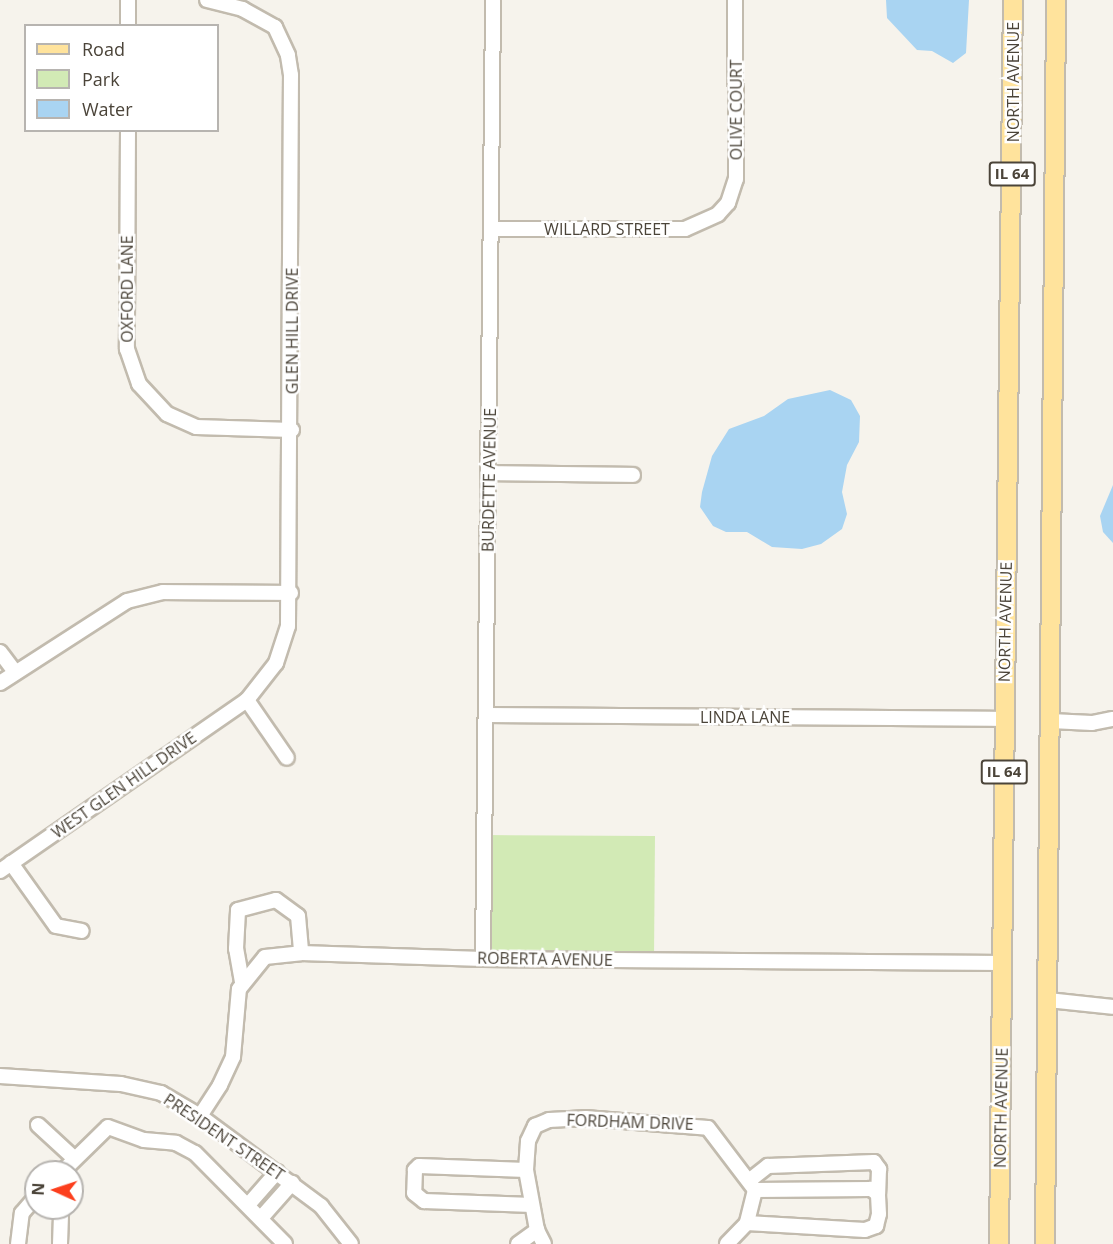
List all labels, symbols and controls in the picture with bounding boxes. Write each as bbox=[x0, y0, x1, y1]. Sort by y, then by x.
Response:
street label: NORTH AVENUE bbox=[1003, 22, 1023, 142]
legend bbox=[24, 24, 219, 132]
text: Road bbox=[82, 37, 125, 61]
street label: OLIVE COURT bbox=[726, 60, 746, 160]
text: Park bbox=[82, 67, 120, 91]
text: Water bbox=[82, 97, 133, 121]
road number: IL 64 bbox=[988, 162, 1036, 186]
street label: WILLARD STREET bbox=[544, 219, 670, 239]
street label: OXFORD LANE bbox=[117, 235, 137, 343]
street label: GLEN HILL DRIVE bbox=[282, 268, 302, 394]
street label: BURDETTE AVENUE bbox=[478, 408, 500, 552]
street label: NORTH AVENUE bbox=[994, 562, 1016, 682]
street label: LINDA LANE bbox=[700, 707, 790, 727]
street label: WEST GLEN HILL DRIVE bbox=[48, 728, 200, 842]
road number: IL 64 bbox=[980, 760, 1028, 784]
street label: ROBERTA AVENUE bbox=[477, 948, 613, 970]
street label: NORTH AVENUE bbox=[990, 1048, 1012, 1168]
street label: PRESIDENT STREET bbox=[160, 1090, 288, 1184]
street label: FORDHAM DRIVE bbox=[566, 1110, 694, 1134]
north arrow bbox=[24, 1160, 84, 1220]
text: N bbox=[27, 1182, 49, 1196]

